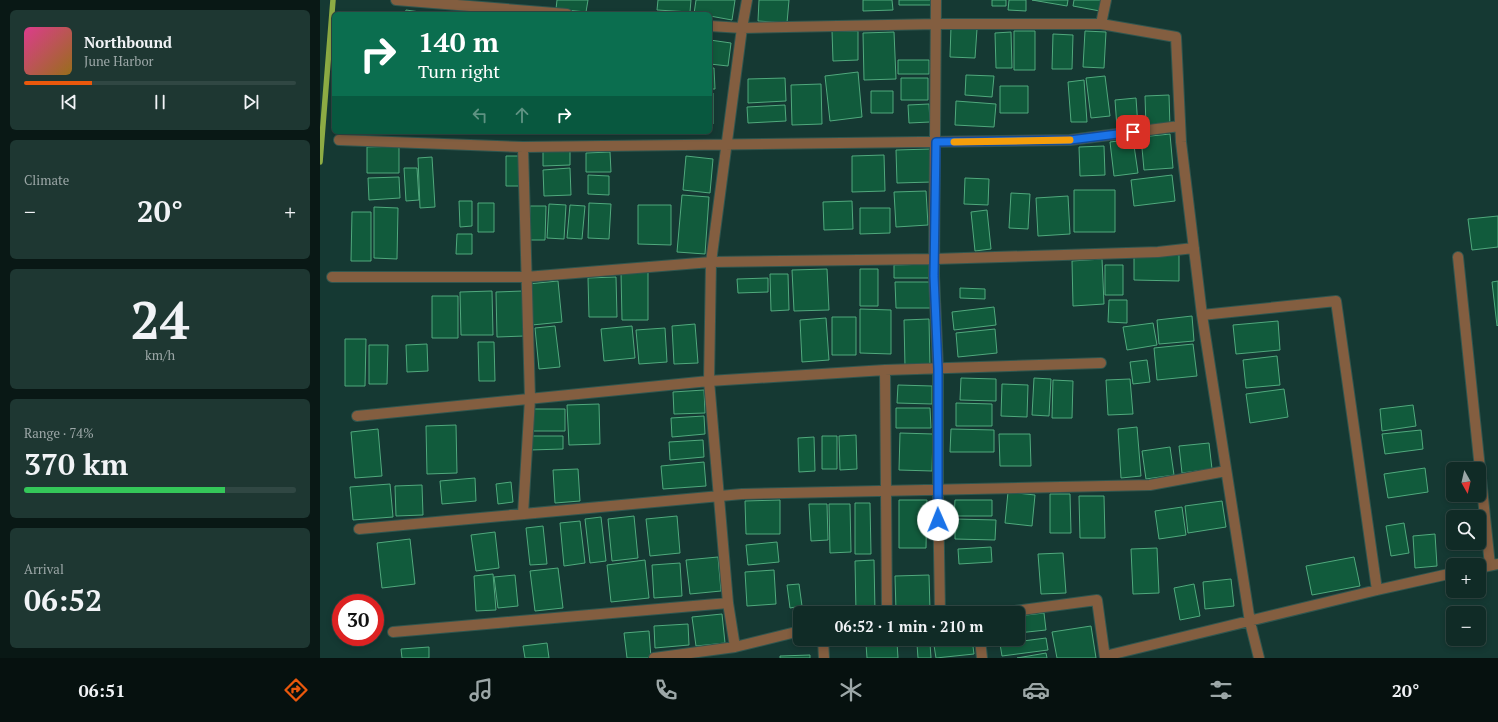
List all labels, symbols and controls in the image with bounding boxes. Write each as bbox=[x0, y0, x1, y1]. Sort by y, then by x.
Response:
text: 140 m bbox=[418, 23, 499, 60]
icon: right bbox=[352, 28, 404, 80]
text: Northbound bbox=[84, 32, 172, 52]
text: June Harbor bbox=[84, 52, 154, 70]
text: Turn right bbox=[418, 59, 500, 83]
icon: previous bbox=[58, 91, 80, 113]
icon: pause bbox=[149, 91, 171, 113]
icon: next bbox=[240, 91, 262, 113]
icon: left bbox=[469, 104, 491, 126]
icon: ahead bbox=[511, 104, 533, 126]
icon: right bbox=[553, 104, 575, 126]
pin bbox=[1116, 115, 1150, 149]
icon: arrive bbox=[1122, 121, 1144, 143]
text: Climate bbox=[24, 171, 69, 189]
text: 20° bbox=[137, 191, 183, 231]
text: − bbox=[24, 197, 36, 226]
text: + bbox=[284, 197, 296, 226]
text: 24 bbox=[131, 285, 189, 354]
text: km/h bbox=[145, 346, 175, 364]
text: Range · 74% bbox=[24, 424, 94, 442]
text: 370 km bbox=[24, 444, 128, 484]
north arrow bbox=[1446, 462, 1486, 502]
map controls bbox=[1446, 462, 1486, 646]
position arrow bbox=[917, 499, 959, 541]
button: search bbox=[1446, 510, 1486, 550]
button: + bbox=[1446, 558, 1486, 598]
text: Arrival bbox=[24, 560, 64, 578]
text: 06:52 bbox=[24, 580, 102, 620]
speed limit sign: 30 bbox=[332, 594, 384, 646]
button: − bbox=[1446, 606, 1486, 646]
text: 06:52 · 1 min · 210 m bbox=[835, 616, 983, 636]
icon: directions bbox=[282, 676, 310, 704]
icon: music bbox=[467, 676, 495, 704]
icon: phone bbox=[652, 676, 680, 704]
icon: climate bbox=[837, 676, 865, 704]
icon: car bbox=[1022, 676, 1050, 704]
icon: filters bbox=[1207, 676, 1235, 704]
text: 06:51 bbox=[78, 678, 125, 702]
text: 20° bbox=[1392, 678, 1419, 702]

